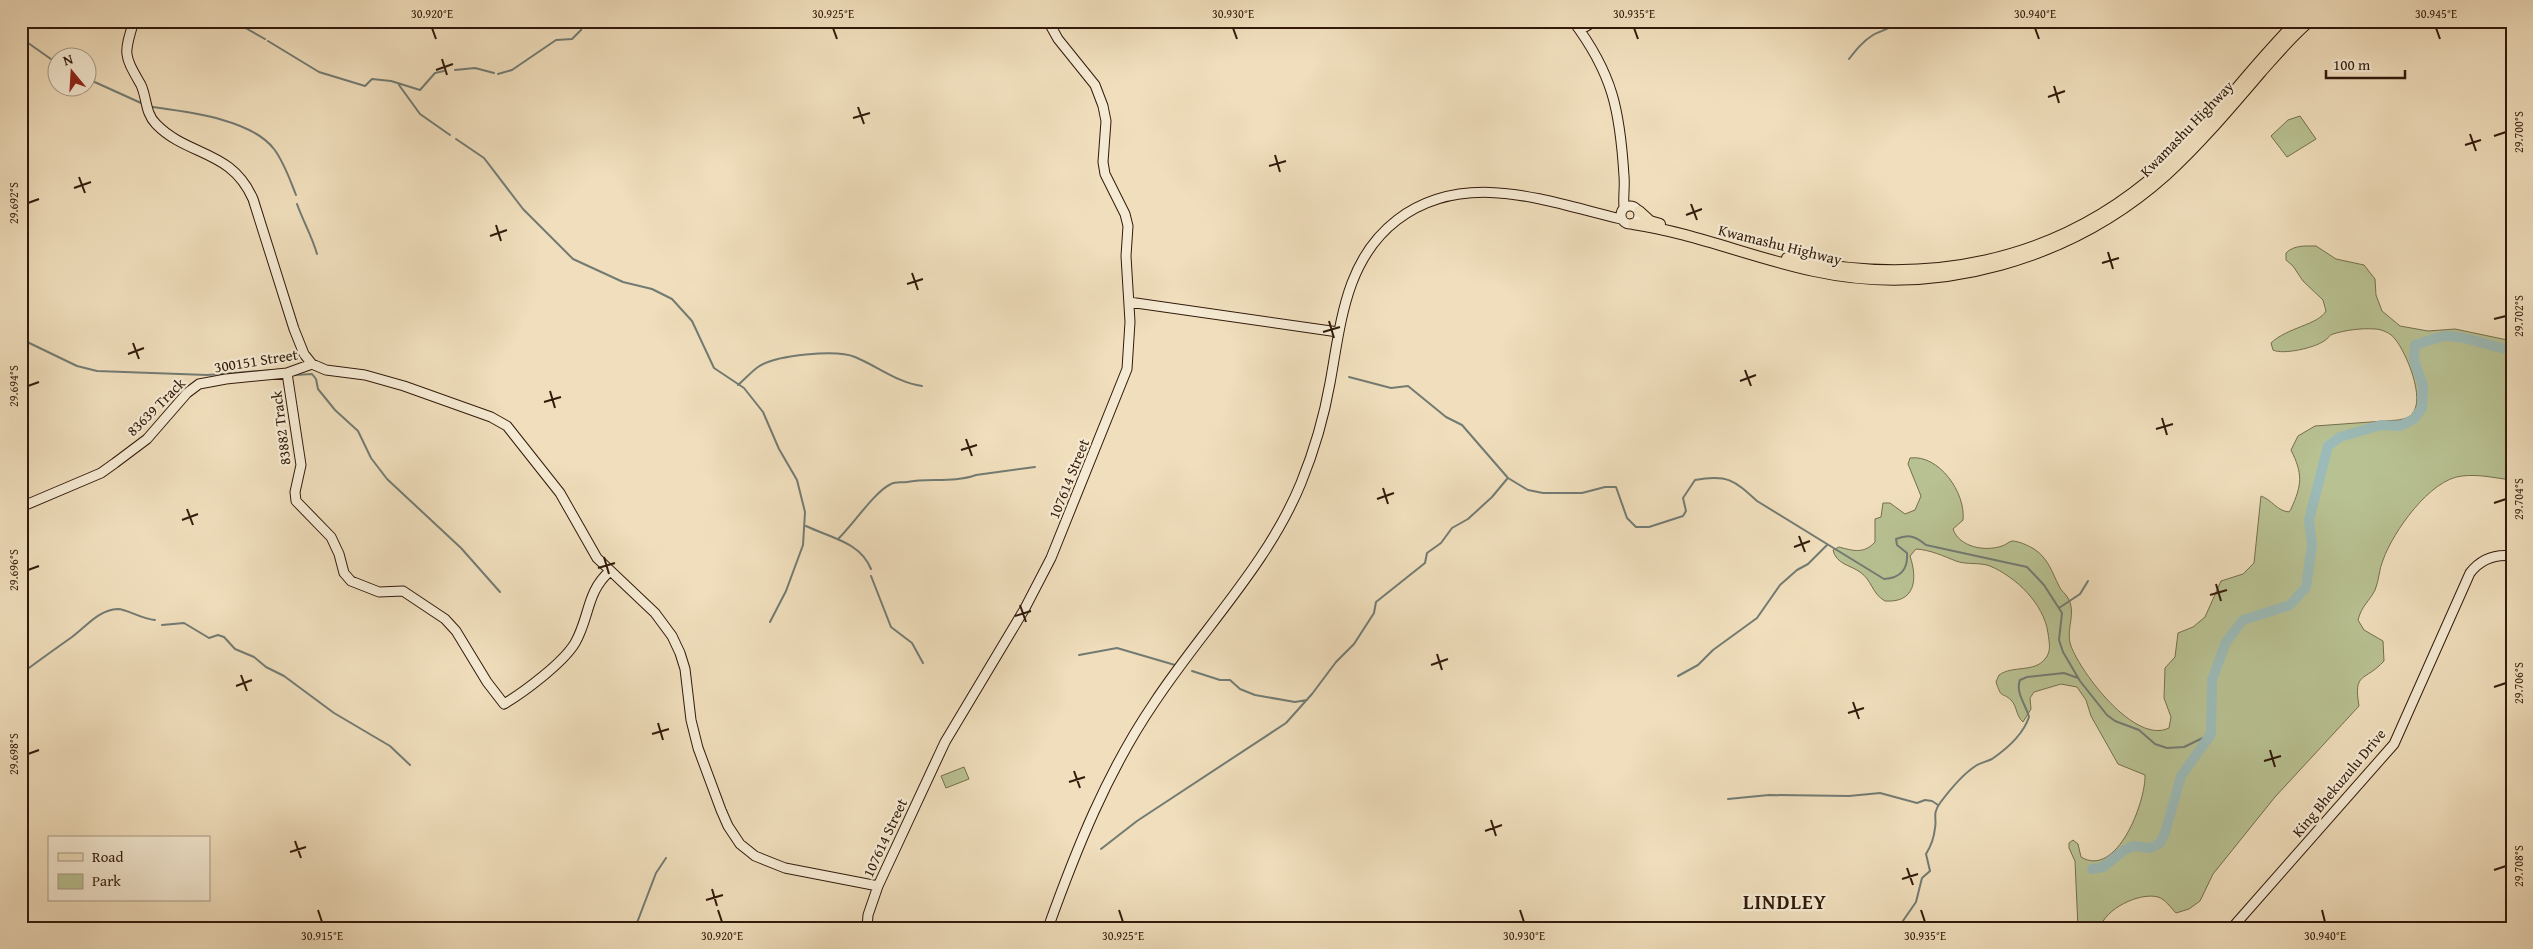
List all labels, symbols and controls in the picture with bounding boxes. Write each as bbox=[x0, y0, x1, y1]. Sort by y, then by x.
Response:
text: 30.920°E bbox=[411, 5, 453, 22]
text: 30.925°E bbox=[812, 5, 854, 22]
text: 30.930°E bbox=[1212, 5, 1254, 22]
text: 30.935°E bbox=[1613, 5, 1655, 22]
text: 30.940°E bbox=[2014, 5, 2056, 22]
text: 30.945°E bbox=[2415, 5, 2457, 22]
north arrow bbox=[48, 48, 98, 98]
text: N bbox=[60, 48, 76, 71]
scale bar bbox=[2326, 48, 2404, 80]
text: 100 m bbox=[2333, 54, 2371, 75]
street label: Kwamashu Highway bbox=[2135, 75, 2239, 181]
text: 29.700°S bbox=[2510, 111, 2527, 153]
text: 29.692°S bbox=[5, 182, 22, 224]
street label: Kwamashu Highway bbox=[1716, 219, 1845, 270]
text: 29.702°S bbox=[2510, 295, 2527, 337]
street label: 300151 Street bbox=[213, 343, 300, 377]
text: 29.694°S bbox=[5, 365, 22, 407]
street label: 83639 Track bbox=[122, 372, 190, 441]
street label: 83882 Track bbox=[265, 389, 295, 467]
street label: 107614 Street bbox=[1043, 435, 1094, 522]
text: 29.704°S bbox=[2510, 478, 2527, 520]
text: 29.696°S bbox=[5, 549, 22, 591]
text: 29.706°S bbox=[2510, 662, 2527, 704]
street label: King Bhekuzulu Drive bbox=[2287, 724, 2390, 841]
text: 29.698°S bbox=[5, 733, 22, 775]
street label: 107614 Street bbox=[857, 794, 912, 881]
legend bbox=[48, 836, 210, 902]
text: 29.708°S bbox=[2510, 845, 2527, 887]
text: Road bbox=[92, 846, 123, 867]
text: Park bbox=[92, 870, 121, 891]
district label: LINDLEY bbox=[1743, 887, 1827, 916]
text: 30.915°E bbox=[301, 927, 343, 944]
text: 30.920°E bbox=[701, 927, 743, 944]
text: 30.925°E bbox=[1102, 927, 1144, 944]
text: 30.930°E bbox=[1503, 927, 1545, 944]
text: 30.935°E bbox=[1904, 927, 1946, 944]
text: 30.940°E bbox=[2304, 927, 2346, 944]

